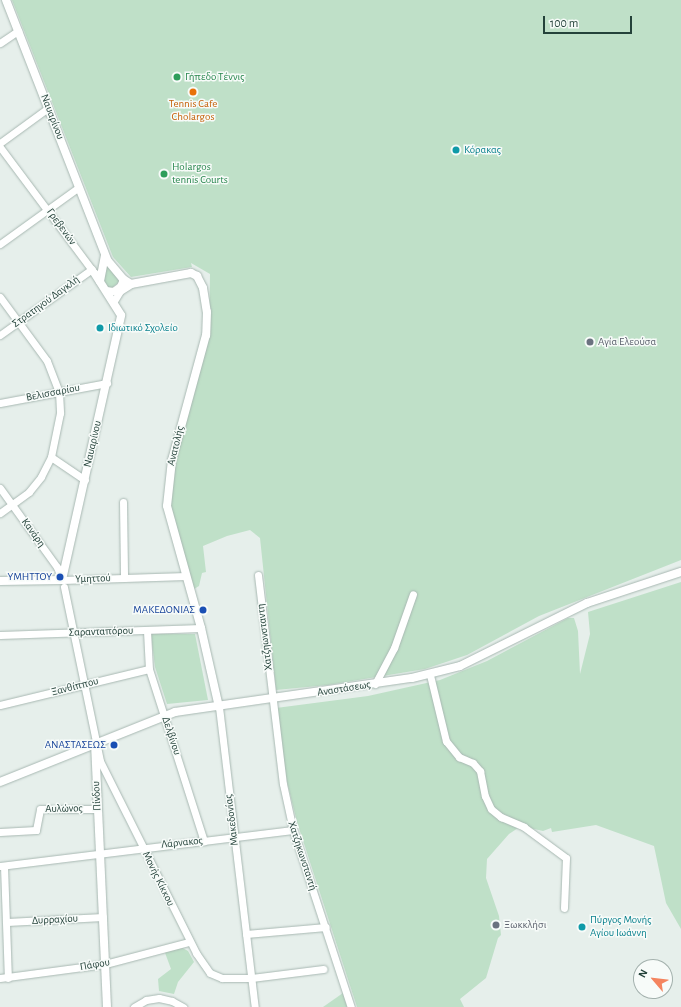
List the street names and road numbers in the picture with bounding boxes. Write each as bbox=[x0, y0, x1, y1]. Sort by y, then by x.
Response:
street label: Ναυαρίνου bbox=[37, 92, 67, 142]
street label: Γρεβενών bbox=[43, 206, 79, 248]
street label: Στρατηγού Δαγκλή bbox=[10, 273, 82, 331]
street label: Βελισσαρίου bbox=[25, 381, 81, 405]
street label: Ναυαρίνου bbox=[81, 419, 105, 469]
street label: Ανατολής bbox=[165, 425, 187, 467]
street label: Κανάρη bbox=[18, 516, 48, 550]
street label: Υμηττού bbox=[75, 572, 111, 586]
street label: Χατζηωνσταντη bbox=[254, 603, 276, 671]
street label: Σαρανταπόρου bbox=[68, 624, 134, 640]
street label: Ξανθίππου bbox=[50, 675, 100, 699]
street label: Αναστάσεως bbox=[316, 678, 372, 700]
street label: Δελβίνου bbox=[159, 715, 183, 757]
street label: Πίνδου bbox=[90, 781, 104, 811]
street label: Μακεδονίας bbox=[222, 794, 242, 846]
street label: Αυλώνος bbox=[45, 802, 83, 816]
street label: Χατζηκωνσταντή bbox=[285, 820, 319, 892]
street label: Λάρνακος bbox=[161, 834, 203, 852]
street label: Μονής Κίκκου bbox=[139, 849, 177, 909]
street label: Δυρραχίου bbox=[32, 912, 78, 928]
street label: Πάφου bbox=[79, 956, 111, 974]

